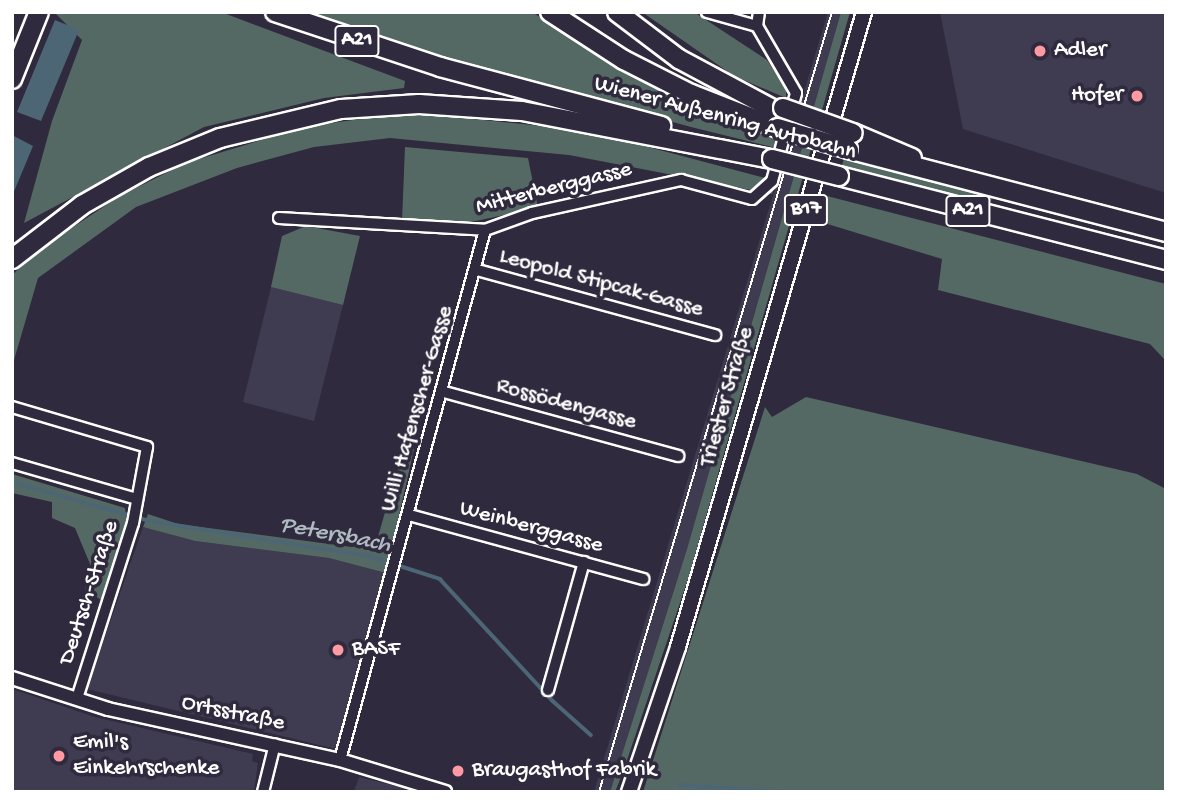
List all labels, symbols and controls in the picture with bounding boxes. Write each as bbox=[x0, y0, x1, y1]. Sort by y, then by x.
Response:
road number: A21 bbox=[334, 23, 380, 58]
place label: Adler bbox=[1054, 37, 1106, 65]
marker: Adler bbox=[1032, 43, 1048, 59]
street label: Wiener Außenring Autobahn bbox=[591, 71, 859, 167]
place label: Hofer bbox=[1071, 82, 1123, 110]
marker: Hofer bbox=[1129, 88, 1145, 104]
street label: Mitterberggasse bbox=[473, 156, 635, 222]
road number: B17 bbox=[783, 192, 829, 228]
road number: A21 bbox=[945, 194, 991, 228]
street label: Leopold Stipcak-Gasse bbox=[496, 243, 706, 325]
street label: Willi Hafenscher-Gasse bbox=[375, 303, 461, 515]
street label: Triester Straße bbox=[695, 324, 761, 470]
street label: Rossödengasse bbox=[493, 373, 639, 437]
street label: Weinberggasse bbox=[456, 496, 606, 560]
water label: Petersbach bbox=[277, 511, 393, 561]
street label: Deutsch-Straße bbox=[54, 518, 126, 668]
place label: BASF bbox=[352, 636, 400, 664]
marker: BASF bbox=[330, 642, 346, 658]
street label: Ortsstraße bbox=[179, 690, 287, 738]
place label: Emil's Einkehrschenke bbox=[73, 729, 219, 783]
marker: Emil's Einkehrschenke bbox=[51, 748, 67, 764]
place label: Braugasthof Fabrik bbox=[472, 757, 656, 785]
marker: Braugasthof Fabrik bbox=[450, 763, 466, 779]

